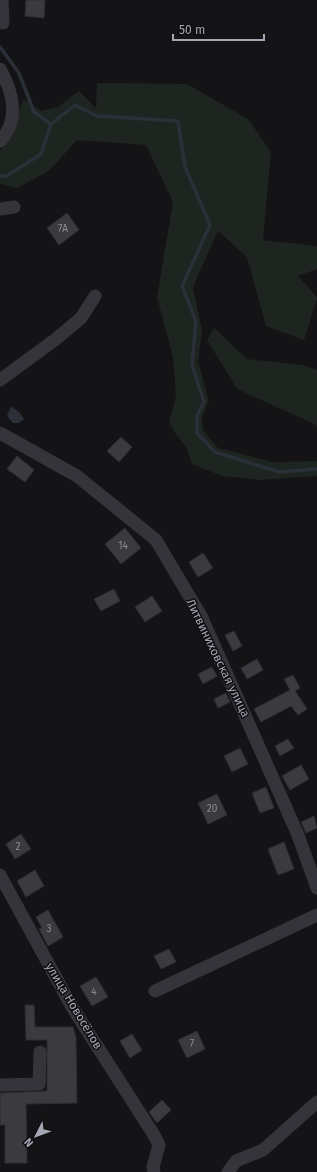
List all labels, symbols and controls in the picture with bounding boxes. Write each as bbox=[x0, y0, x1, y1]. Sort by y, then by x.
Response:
scale bar bbox=[173, 16, 264, 42]
text: 50 m bbox=[179, 23, 205, 37]
house number: 7А bbox=[58, 223, 68, 235]
house number: 14 bbox=[118, 540, 129, 552]
street label: Литвиниховская улица bbox=[183, 597, 253, 719]
house number: 20 bbox=[207, 803, 218, 815]
house number: 2 bbox=[16, 841, 21, 853]
house number: 3 bbox=[47, 923, 52, 935]
street label: улица Новосёлов bbox=[43, 960, 105, 1052]
house number: 4 bbox=[91, 986, 97, 998]
house number: 7 bbox=[190, 1038, 195, 1050]
north arrow bbox=[16, 1116, 56, 1156]
text: N bbox=[22, 1135, 36, 1149]

